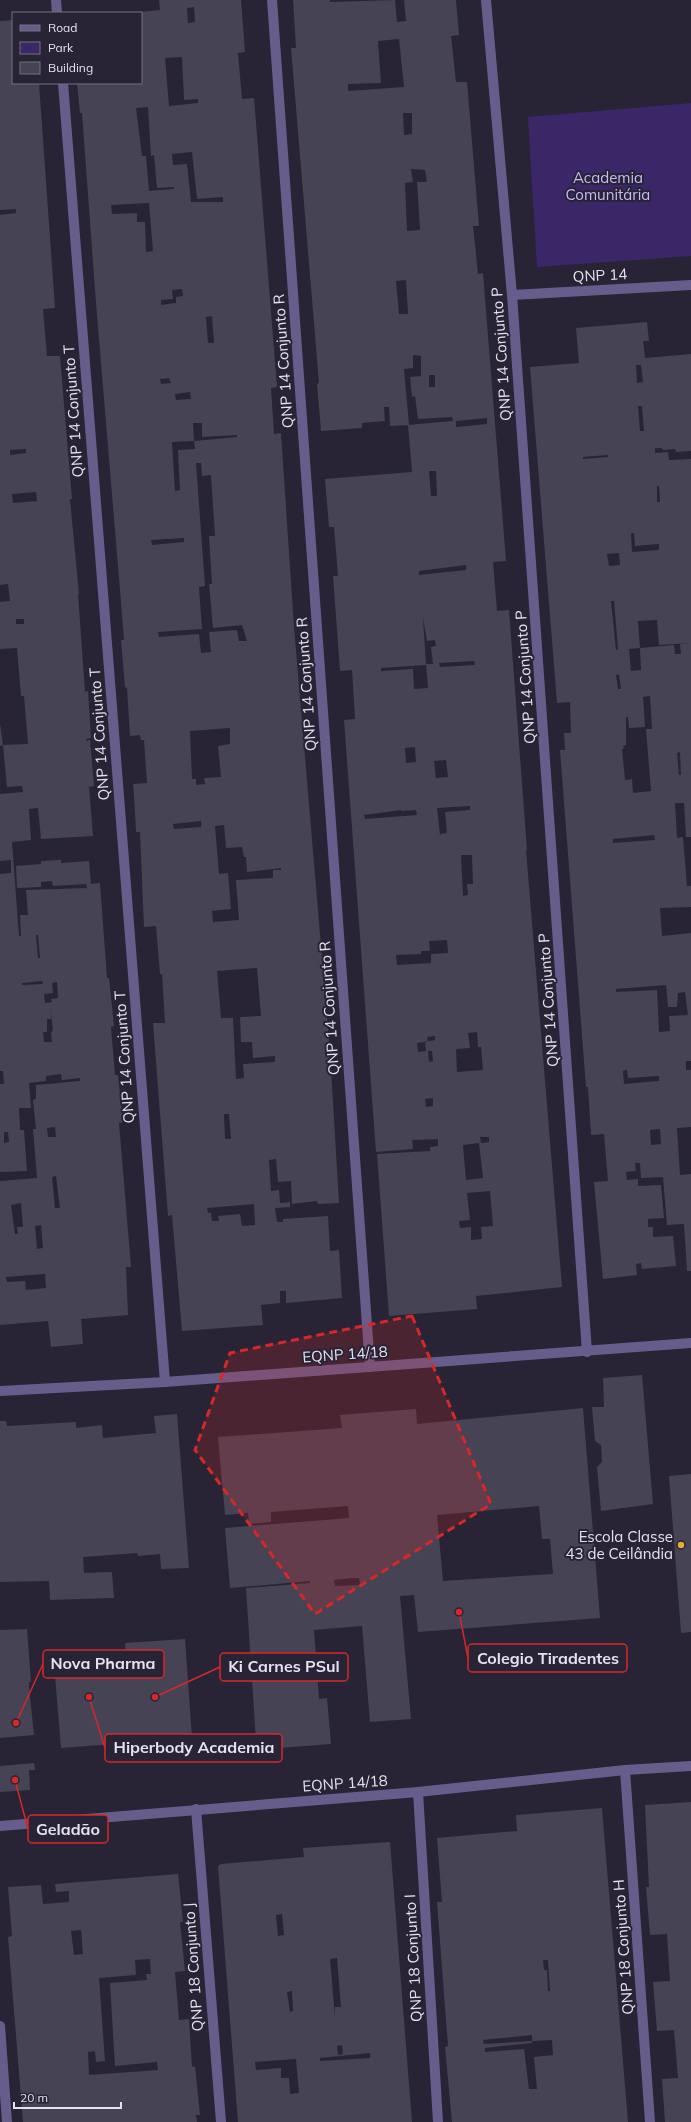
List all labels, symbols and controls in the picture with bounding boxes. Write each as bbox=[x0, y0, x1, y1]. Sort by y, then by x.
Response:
legend bbox=[12, 12, 142, 84]
text: Road bbox=[48, 20, 77, 35]
text: Park bbox=[48, 40, 74, 55]
text: Building bbox=[48, 60, 93, 75]
park label: Academia Comunitária bbox=[566, 168, 650, 204]
street label: QNP 14 bbox=[572, 264, 628, 286]
street label: QNP 14 Conjunto P bbox=[487, 286, 515, 421]
street label: QNP 14 Conjunto R bbox=[269, 293, 297, 429]
street label: QNP 14 Conjunto T bbox=[59, 344, 87, 478]
street label: QNP 14 Conjunto P bbox=[511, 609, 539, 744]
street label: QNP 14 Conjunto R bbox=[292, 616, 320, 752]
street label: QNP 14 Conjunto T bbox=[85, 667, 113, 801]
street label: QNP 14 Conjunto P bbox=[534, 932, 562, 1067]
street label: QNP 14 Conjunto R bbox=[315, 940, 343, 1076]
street label: QNP 14 Conjunto T bbox=[110, 990, 138, 1124]
street label: EQNP 14/18 bbox=[302, 1342, 388, 1366]
place label: Escola Classe 43 de Ceilândia bbox=[566, 1527, 673, 1563]
marker: Escola Classe 43 de Ceilândia bbox=[676, 1540, 686, 1550]
callout: Colegio Tiradentes bbox=[468, 1644, 627, 1672]
text: Colegio Tiradentes bbox=[477, 1648, 619, 1668]
callout: Nova Pharma bbox=[43, 1650, 164, 1678]
text: Nova Pharma bbox=[50, 1653, 156, 1673]
callout: Ki Carnes PSul bbox=[220, 1653, 348, 1681]
text: Ki Carnes PSul bbox=[228, 1656, 340, 1676]
callout: Hiperbody Academia bbox=[105, 1734, 282, 1762]
text: Hiperbody Academia bbox=[114, 1737, 274, 1757]
street label: EQNP 14/18 bbox=[302, 1771, 388, 1795]
callout: Geladão bbox=[28, 1815, 108, 1843]
text: Geladão bbox=[36, 1819, 100, 1839]
street label: QNP 18 Conjunto H bbox=[609, 1879, 637, 2015]
street label: QNP 18 Conjunto I bbox=[400, 1894, 426, 2022]
street label: QNP 18 Conjunto J bbox=[179, 1902, 207, 2032]
scale bar bbox=[14, 2084, 121, 2110]
text: 20 m bbox=[20, 2090, 48, 2105]

